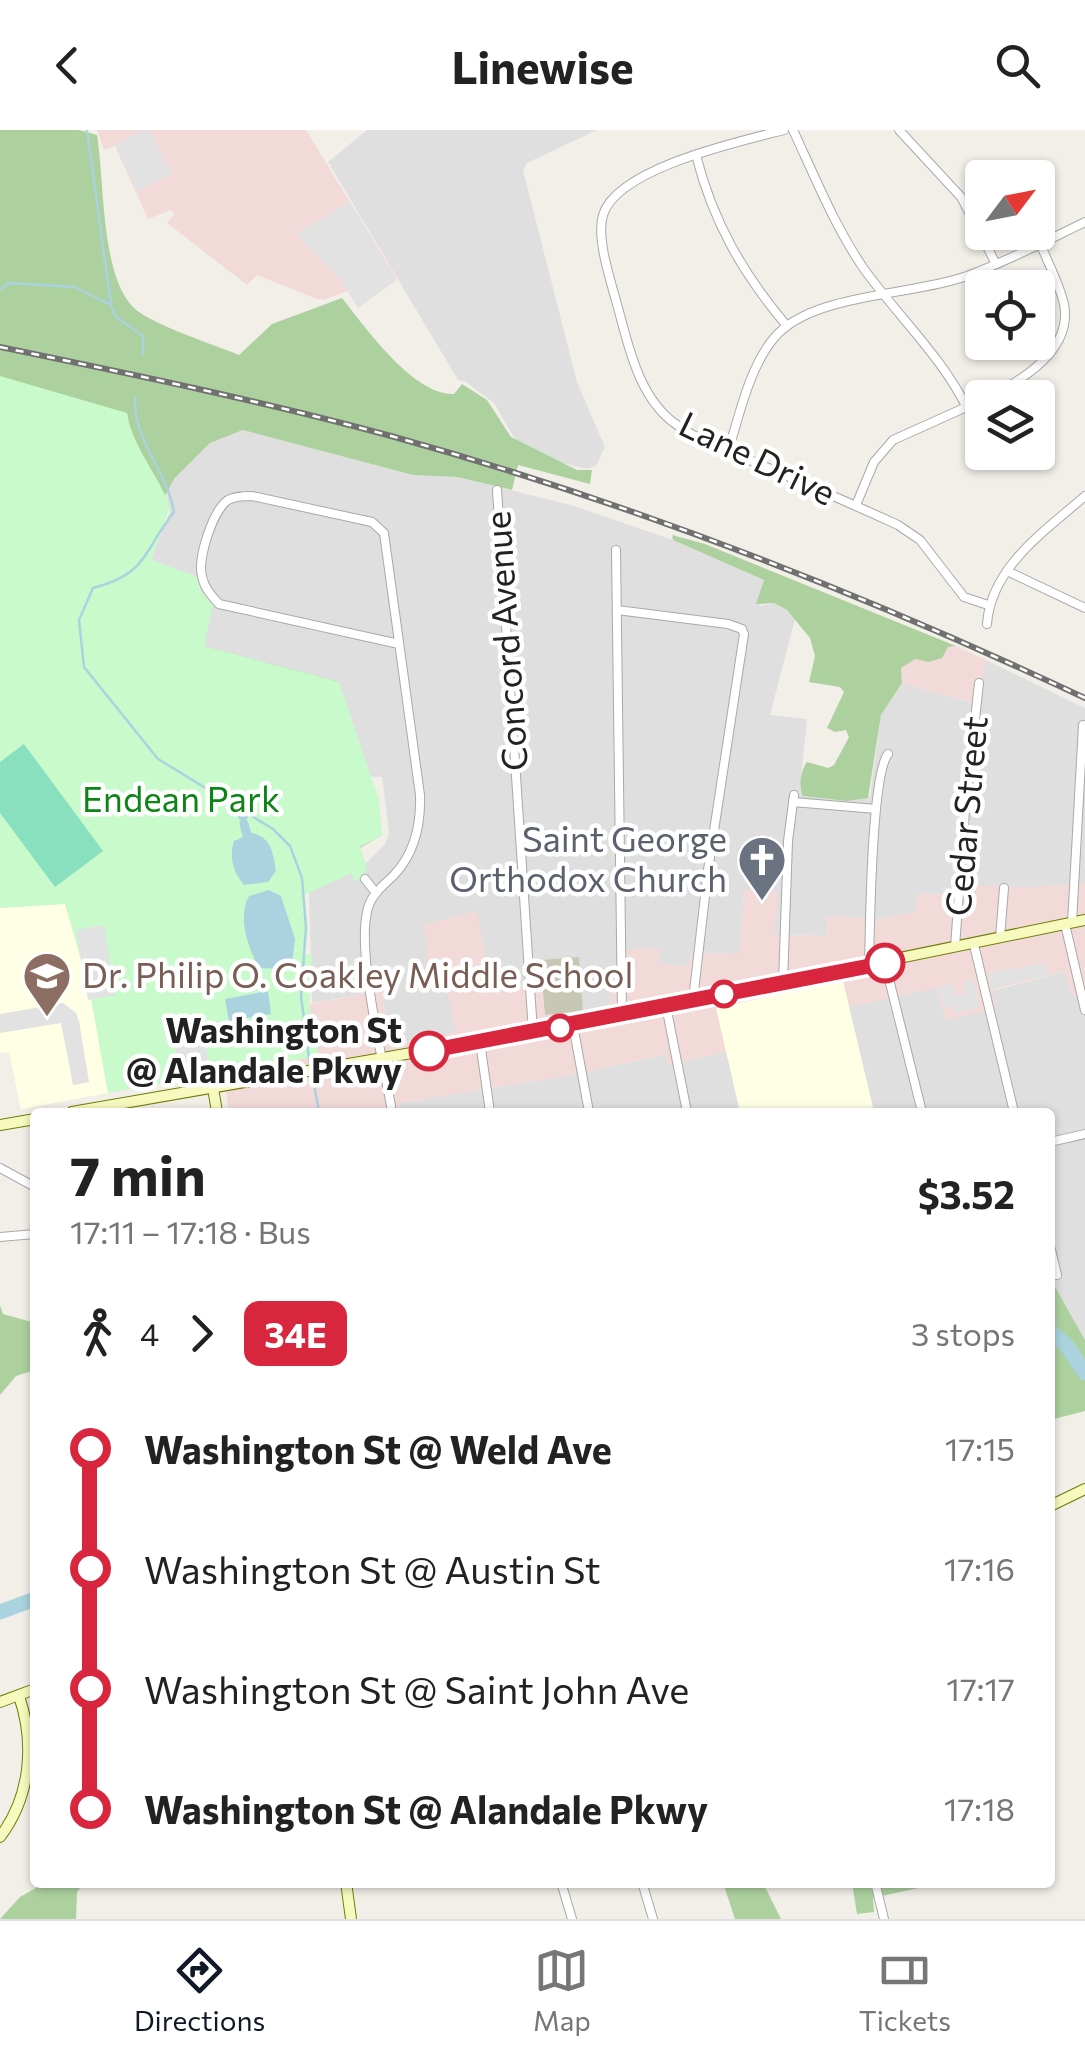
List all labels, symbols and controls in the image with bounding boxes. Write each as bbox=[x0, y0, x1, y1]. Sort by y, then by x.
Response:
icon: back bbox=[40, 38, 95, 93]
text: Linewise bbox=[451, 38, 634, 93]
icon: search bbox=[990, 38, 1045, 93]
north arrow bbox=[965, 160, 1055, 250]
map controls bbox=[965, 160, 1055, 470]
button: locate bbox=[965, 270, 1055, 360]
button: layers bbox=[965, 380, 1055, 470]
street label: Lane Drive bbox=[673, 401, 843, 513]
street label: Concord Avenue bbox=[474, 510, 535, 772]
street label: Cedar Street bbox=[934, 714, 995, 918]
park label: Endean Park bbox=[82, 776, 280, 819]
place label: Saint George Orthodox Church bbox=[449, 816, 727, 899]
church icon: Saint George Orthodox Church bbox=[736, 834, 788, 902]
unlabelled marker bbox=[866, 944, 904, 982]
school or university icon: Dr. Philip O. Coakley Middle School bbox=[21, 950, 73, 1018]
place label: Dr. Philip O. Coakley Middle School bbox=[82, 952, 633, 995]
unlabelled marker bbox=[711, 981, 737, 1007]
place label: Washington St @ Alandale Pkwy bbox=[126, 1007, 402, 1090]
unlabelled marker bbox=[547, 1015, 573, 1041]
marker: Washington St @ Alandale Pkwy bbox=[410, 1032, 448, 1070]
text: 7 min bbox=[70, 1140, 206, 1207]
text: $3.52 bbox=[918, 1170, 1015, 1217]
text: 17:11 – 17:18 · Bus bbox=[70, 1211, 311, 1251]
icon: walk bbox=[70, 1306, 125, 1361]
icon: forward bbox=[174, 1306, 229, 1361]
text: 34E bbox=[264, 1312, 327, 1355]
text: 4 bbox=[140, 1313, 159, 1353]
text: 3 stops bbox=[911, 1313, 1015, 1353]
text: Washington St @ Weld Ave bbox=[144, 1425, 612, 1472]
text: 17:15 bbox=[945, 1428, 1015, 1468]
text: Washington St @ Austin St bbox=[144, 1545, 601, 1592]
text: 17:16 bbox=[944, 1548, 1015, 1588]
text: Washington St @ Saint John Ave bbox=[144, 1665, 689, 1712]
text: 17:17 bbox=[946, 1668, 1015, 1708]
text: Washington St @ Alandale Pkwy bbox=[144, 1785, 708, 1832]
text: 17:18 bbox=[944, 1788, 1015, 1828]
tab: Directions bbox=[134, 1943, 265, 2037]
tab: Map bbox=[533, 1943, 591, 2037]
tab: Tickets bbox=[859, 1943, 951, 2037]

